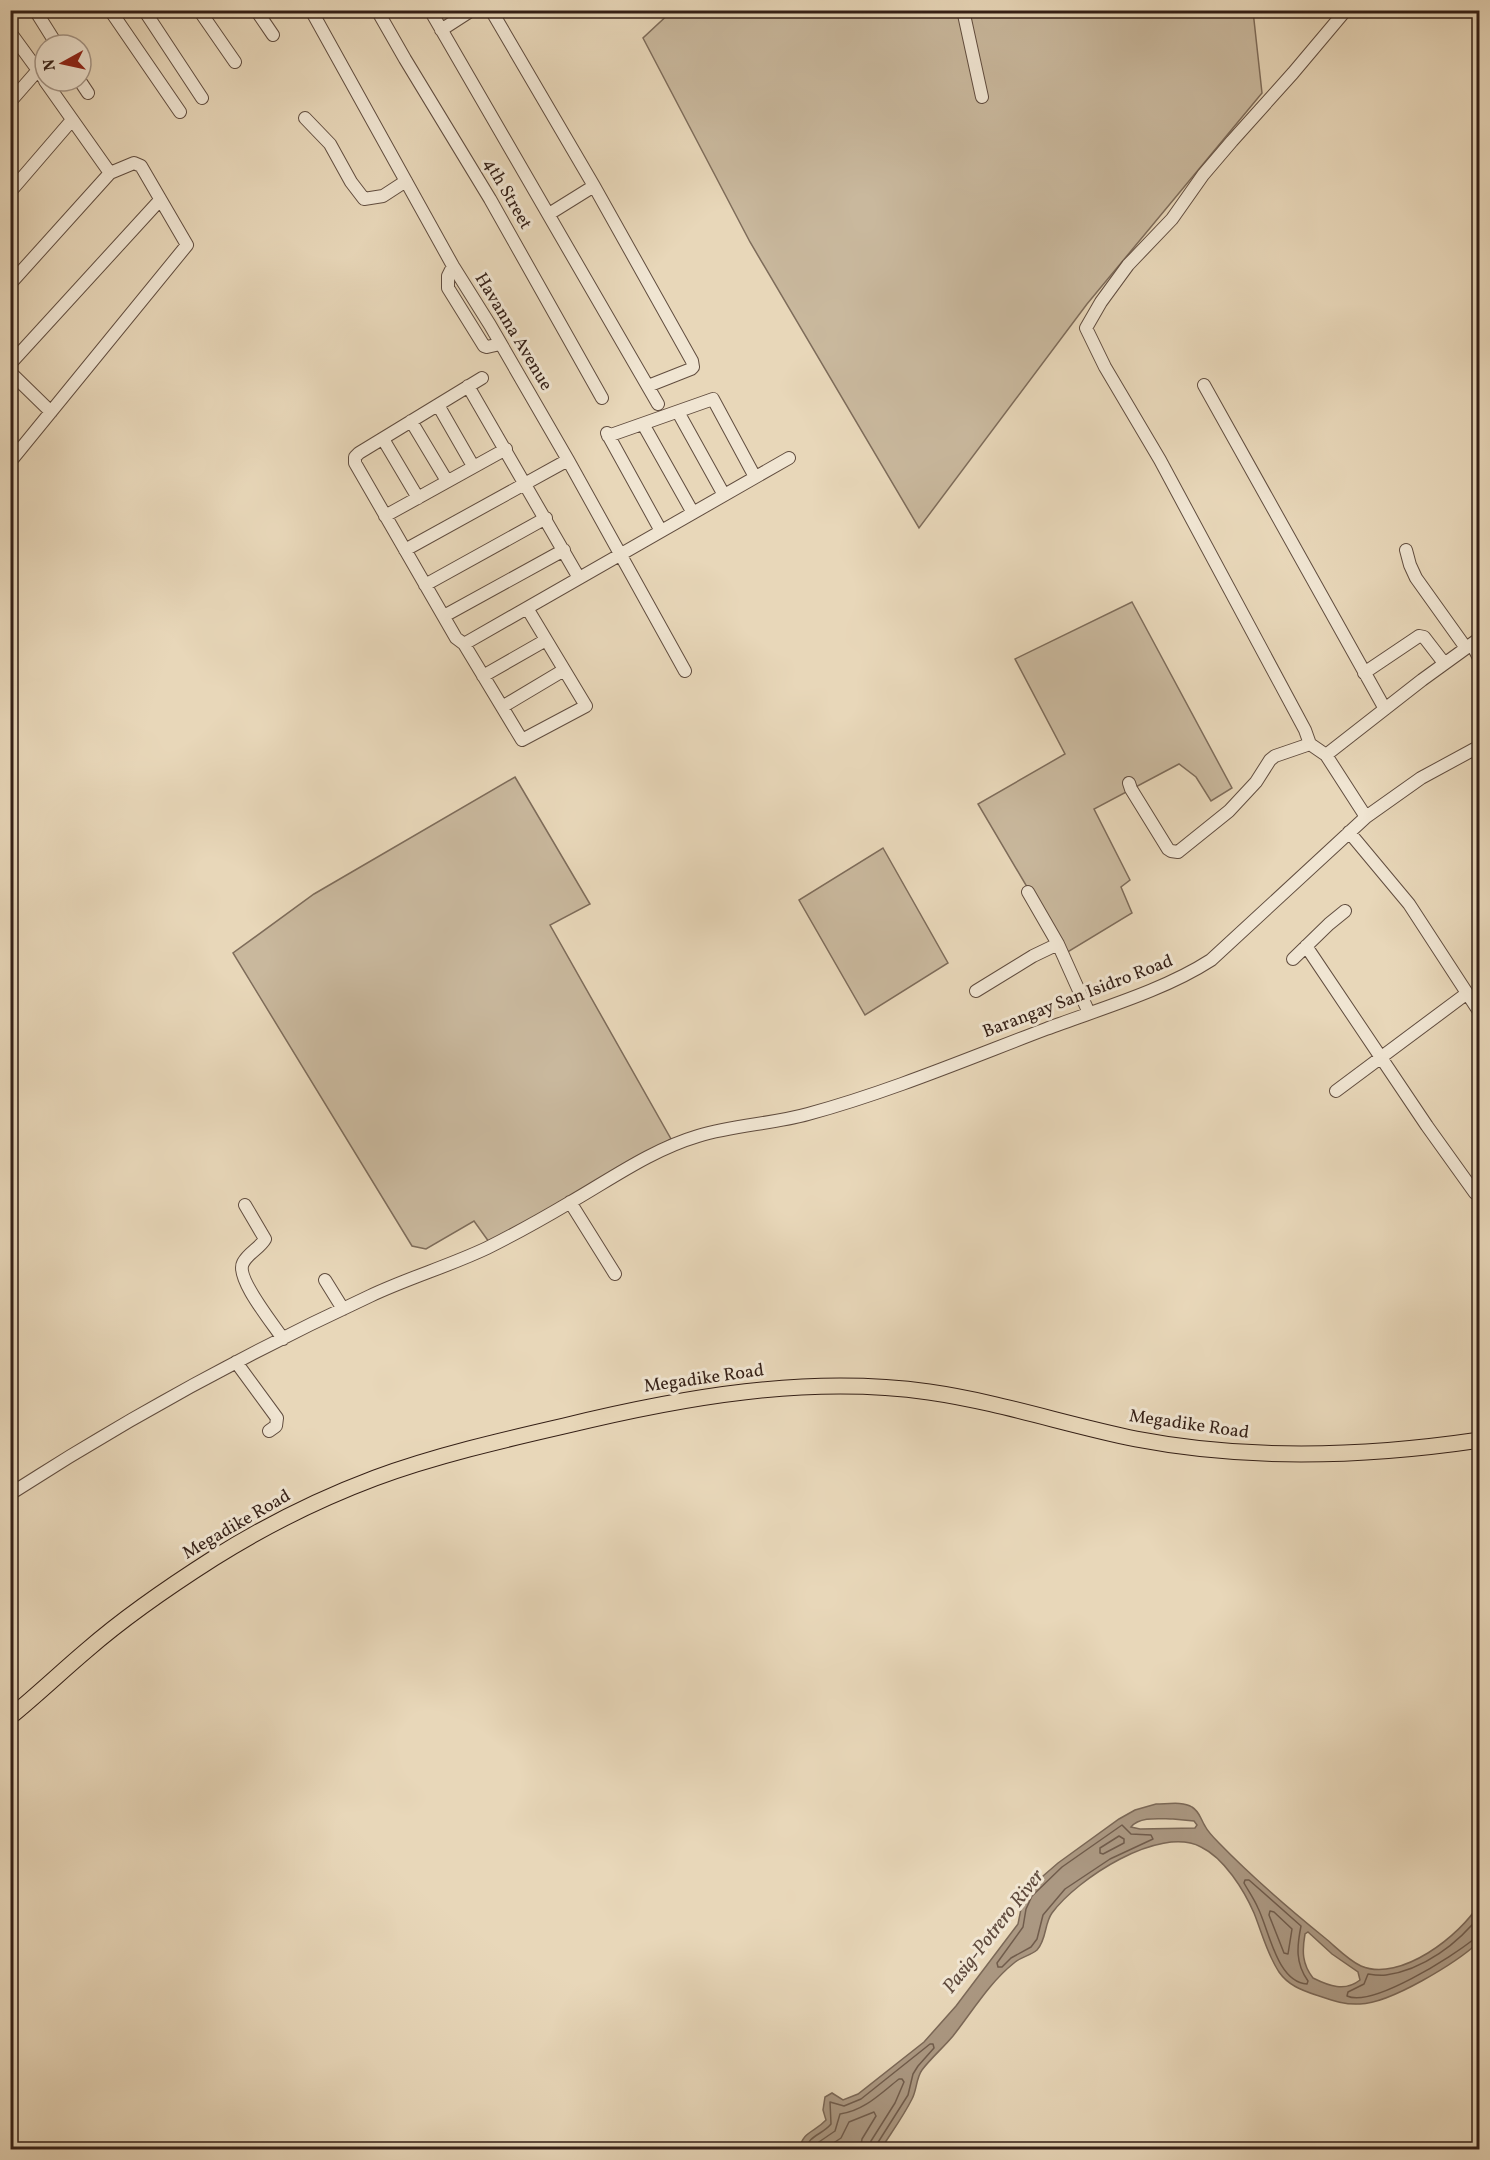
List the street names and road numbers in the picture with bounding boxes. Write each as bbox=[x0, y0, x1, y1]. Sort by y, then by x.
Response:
street label: 4th Street bbox=[477, 154, 537, 234]
street label: Havanna Avenue bbox=[468, 268, 558, 396]
street label: Barangay San Isidro Road bbox=[979, 949, 1177, 1045]
street label: Megadike Road bbox=[642, 1358, 766, 1400]
street label: Megadike Road bbox=[1127, 1404, 1251, 1446]
street label: Megadike Road bbox=[178, 1484, 296, 1566]

